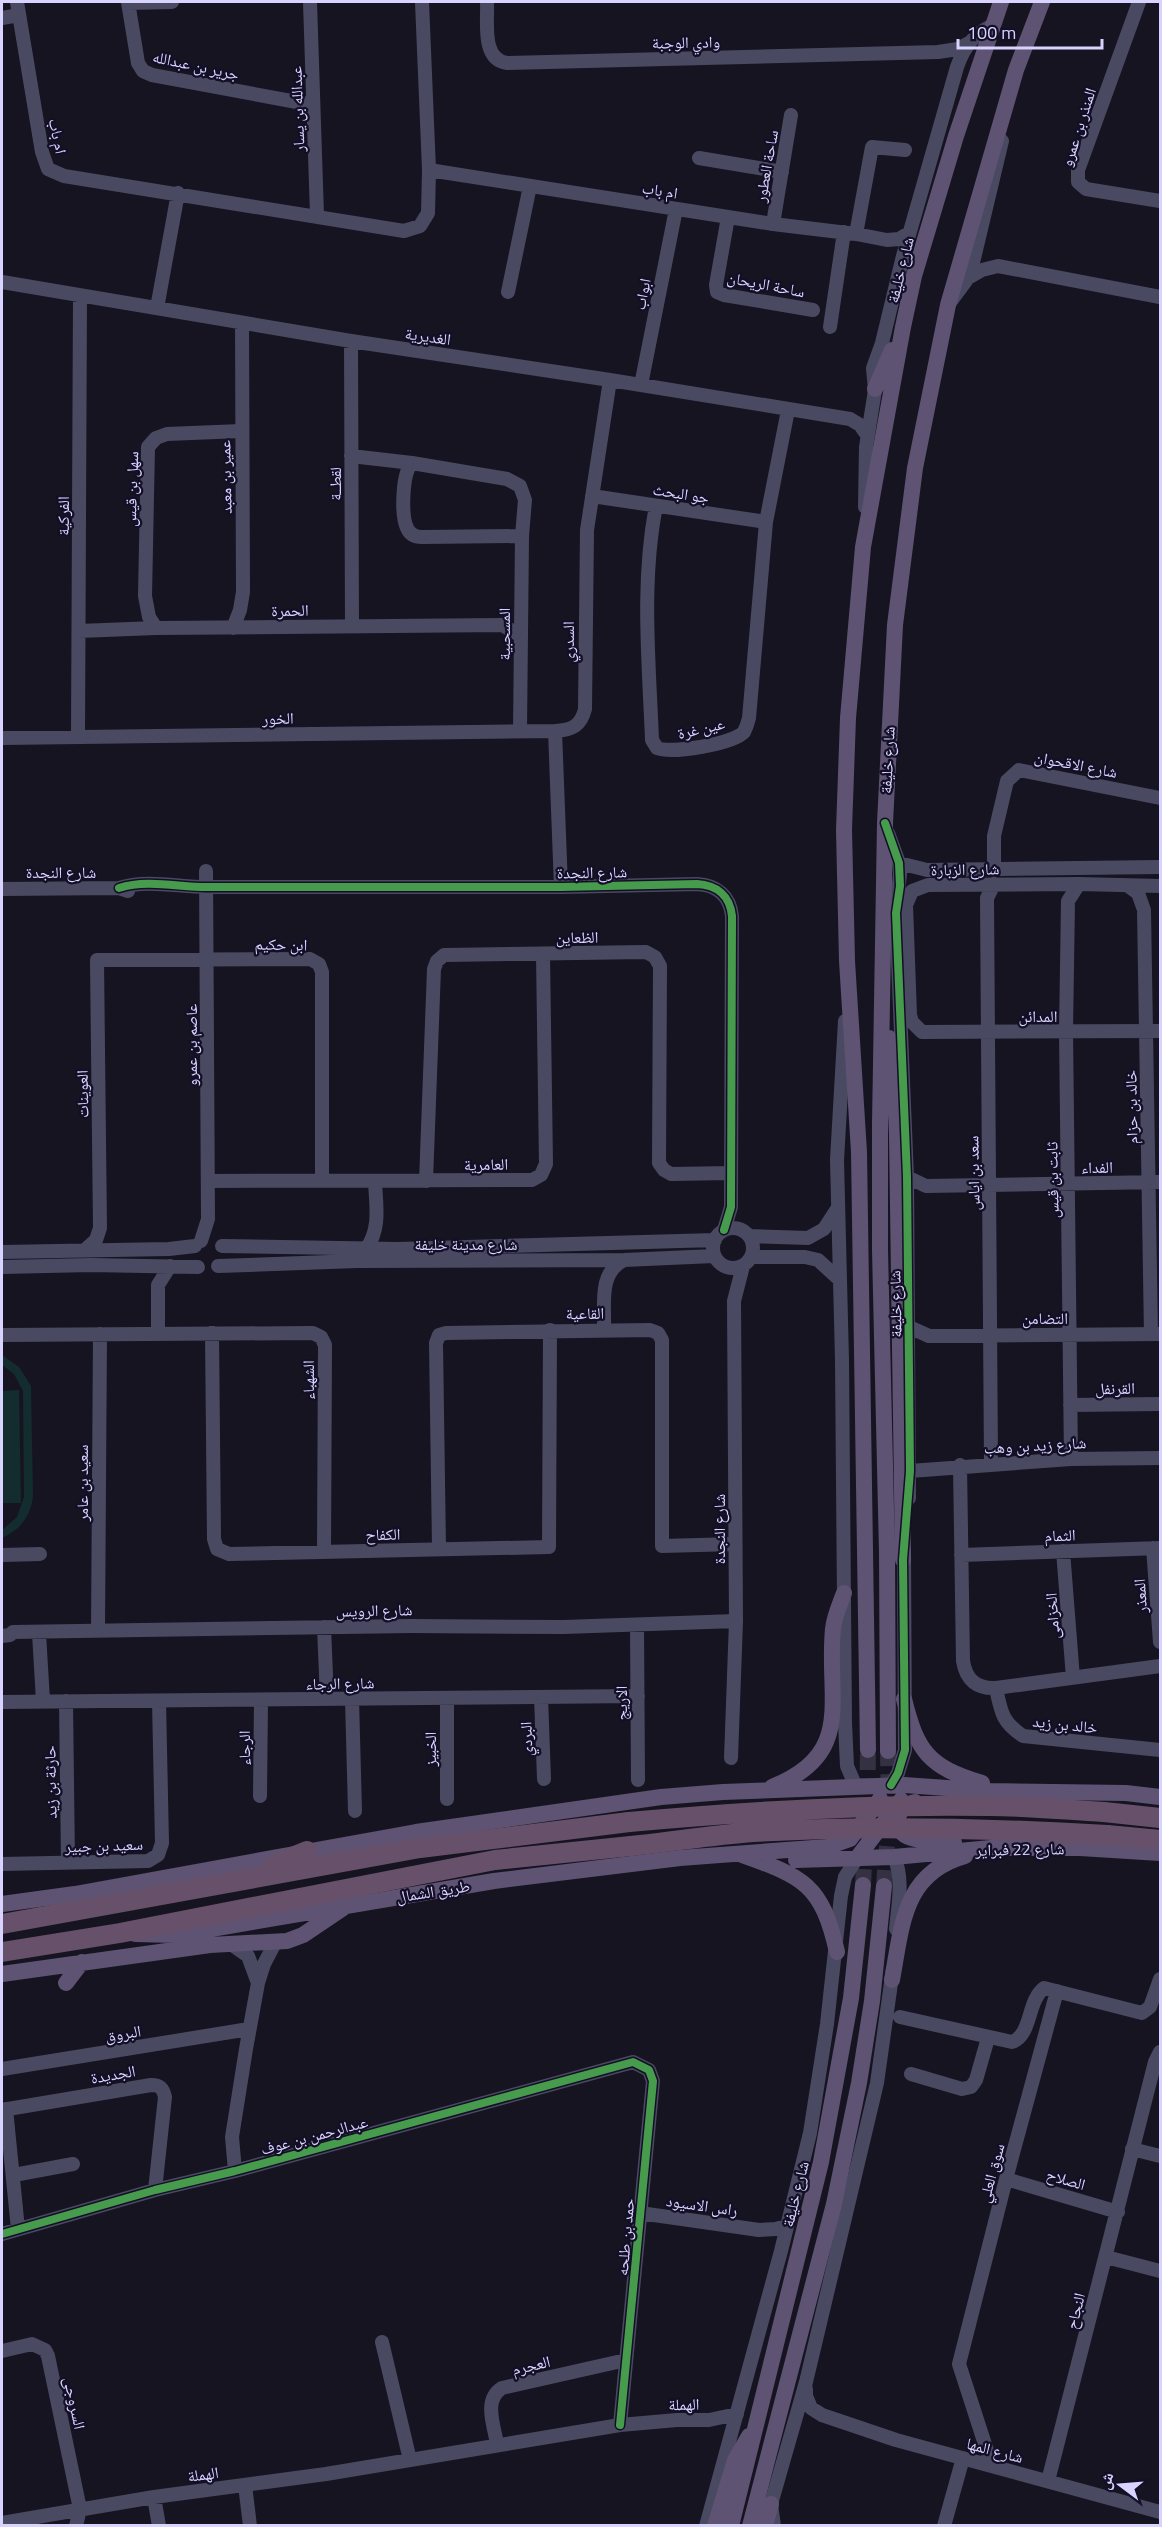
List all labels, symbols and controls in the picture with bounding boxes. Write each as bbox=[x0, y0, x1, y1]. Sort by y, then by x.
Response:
scale bar bbox=[958, 12, 1102, 50]
text: 100 m bbox=[967, 19, 1016, 46]
street label: وادي الوجبة bbox=[652, 29, 720, 56]
street label: جرير بن عبدالله bbox=[150, 44, 242, 86]
street label: عبدالله بن يسار bbox=[284, 66, 311, 153]
street label: المنذر بن عمرو bbox=[1054, 84, 1102, 170]
street label: ام باب bbox=[43, 116, 73, 156]
street label: ساحة العطور bbox=[748, 128, 784, 205]
street label: ام باب bbox=[640, 175, 680, 205]
street label: شارع خليفة bbox=[880, 234, 920, 306]
street label: ساحة الريحان bbox=[725, 265, 807, 303]
street label: ابواب bbox=[627, 276, 657, 312]
street label: الغديرية bbox=[404, 321, 452, 351]
street label: عمير بن معبد bbox=[212, 440, 238, 514]
street label: سهل بن قيس bbox=[118, 451, 144, 527]
street label: لقطــة bbox=[323, 467, 347, 501]
street label: جو البحث bbox=[651, 477, 711, 509]
street label: الفركية bbox=[51, 496, 75, 536]
street label: الحمرة bbox=[271, 598, 309, 622]
street label: المسحبية bbox=[492, 608, 516, 660]
street label: السدري bbox=[556, 621, 581, 663]
street label: الخور bbox=[261, 706, 294, 730]
street label: عين غرة bbox=[675, 711, 727, 745]
street label: شارع خليفة bbox=[873, 726, 901, 794]
street label: شارع الاقحوان bbox=[1032, 744, 1120, 784]
street label: شارع الزبارة bbox=[930, 856, 1000, 882]
street label: شارع النجدة bbox=[557, 859, 627, 885]
street label: شارع النجدة bbox=[26, 860, 96, 884]
street label: الظعاين bbox=[555, 925, 599, 949]
street label: ابن حكيم bbox=[254, 932, 308, 956]
street label: عاصم بن عمرو bbox=[179, 1004, 203, 1086]
street label: المدائن bbox=[1019, 1004, 1057, 1028]
street label: العوينات bbox=[70, 1070, 94, 1118]
street label: خالد بن حزام bbox=[1118, 1070, 1144, 1144]
street label: سعد بن اياس bbox=[960, 1135, 986, 1211]
street label: ثابت بن قيس bbox=[1039, 1141, 1065, 1218]
street label: العامرية bbox=[464, 1152, 508, 1176]
street label: الفداء bbox=[1081, 1155, 1113, 1179]
street label: شارع مدينة خليفة bbox=[414, 1232, 518, 1256]
street label: شارع خليفة bbox=[882, 1270, 908, 1338]
street label: القاعية bbox=[566, 1301, 604, 1325]
street label: التضامن bbox=[1022, 1306, 1068, 1330]
street label: الشهباء bbox=[296, 1360, 320, 1400]
street label: القرنفل bbox=[1095, 1376, 1135, 1400]
street label: شارع زيد بن وهب bbox=[983, 1430, 1087, 1460]
street label: سعيد بن عامر bbox=[70, 1444, 94, 1523]
street label: شارع النجدة bbox=[707, 1494, 731, 1564]
street label: الكفاح bbox=[365, 1522, 401, 1546]
street label: الثمام bbox=[1044, 1522, 1076, 1548]
street label: المعذر bbox=[1127, 1578, 1153, 1615]
street label: الخزامى bbox=[1038, 1592, 1066, 1640]
street label: شارع الرويس bbox=[335, 1597, 413, 1623]
street label: شارع الرجاء bbox=[305, 1670, 375, 1696]
street label: الاريج bbox=[609, 1686, 633, 1720]
street label: خالد بن زيد bbox=[1031, 1709, 1099, 1739]
street label: البردي bbox=[513, 1721, 540, 1757]
street label: الرجاء bbox=[232, 1731, 256, 1765]
street label: الخبيز bbox=[418, 1732, 442, 1767]
street label: حارثة بن زيد bbox=[37, 1745, 63, 1819]
street label: سعيد بن جبير bbox=[63, 1832, 144, 1858]
street label: شارع 22 فبراير bbox=[974, 1836, 1065, 1862]
street label: طريق الشمال bbox=[394, 1873, 472, 1909]
street label: البروق bbox=[103, 2018, 143, 2048]
street label: الجديدة bbox=[89, 2058, 137, 2090]
street label: عبدالرحمن بن عوف bbox=[258, 2109, 370, 2161]
street label: سوق العلي bbox=[972, 2141, 1011, 2206]
street label: شارع خليفة bbox=[775, 2158, 815, 2230]
street label: الصلاح bbox=[1044, 2162, 1088, 2196]
street label: راس الاسيود bbox=[665, 2188, 739, 2222]
street label: حمد بن طلحه bbox=[610, 2197, 640, 2277]
street label: النجاح bbox=[1059, 2290, 1091, 2332]
street label: العجرم bbox=[509, 2349, 553, 2381]
street label: السروجى bbox=[58, 2375, 92, 2431]
street label: الهملة bbox=[668, 2392, 700, 2416]
street label: شارع المها bbox=[964, 2431, 1026, 2469]
north arrow bbox=[1090, 2455, 1150, 2515]
street label: الهملة bbox=[186, 2460, 220, 2488]
text: ش bbox=[1092, 2469, 1119, 2492]

